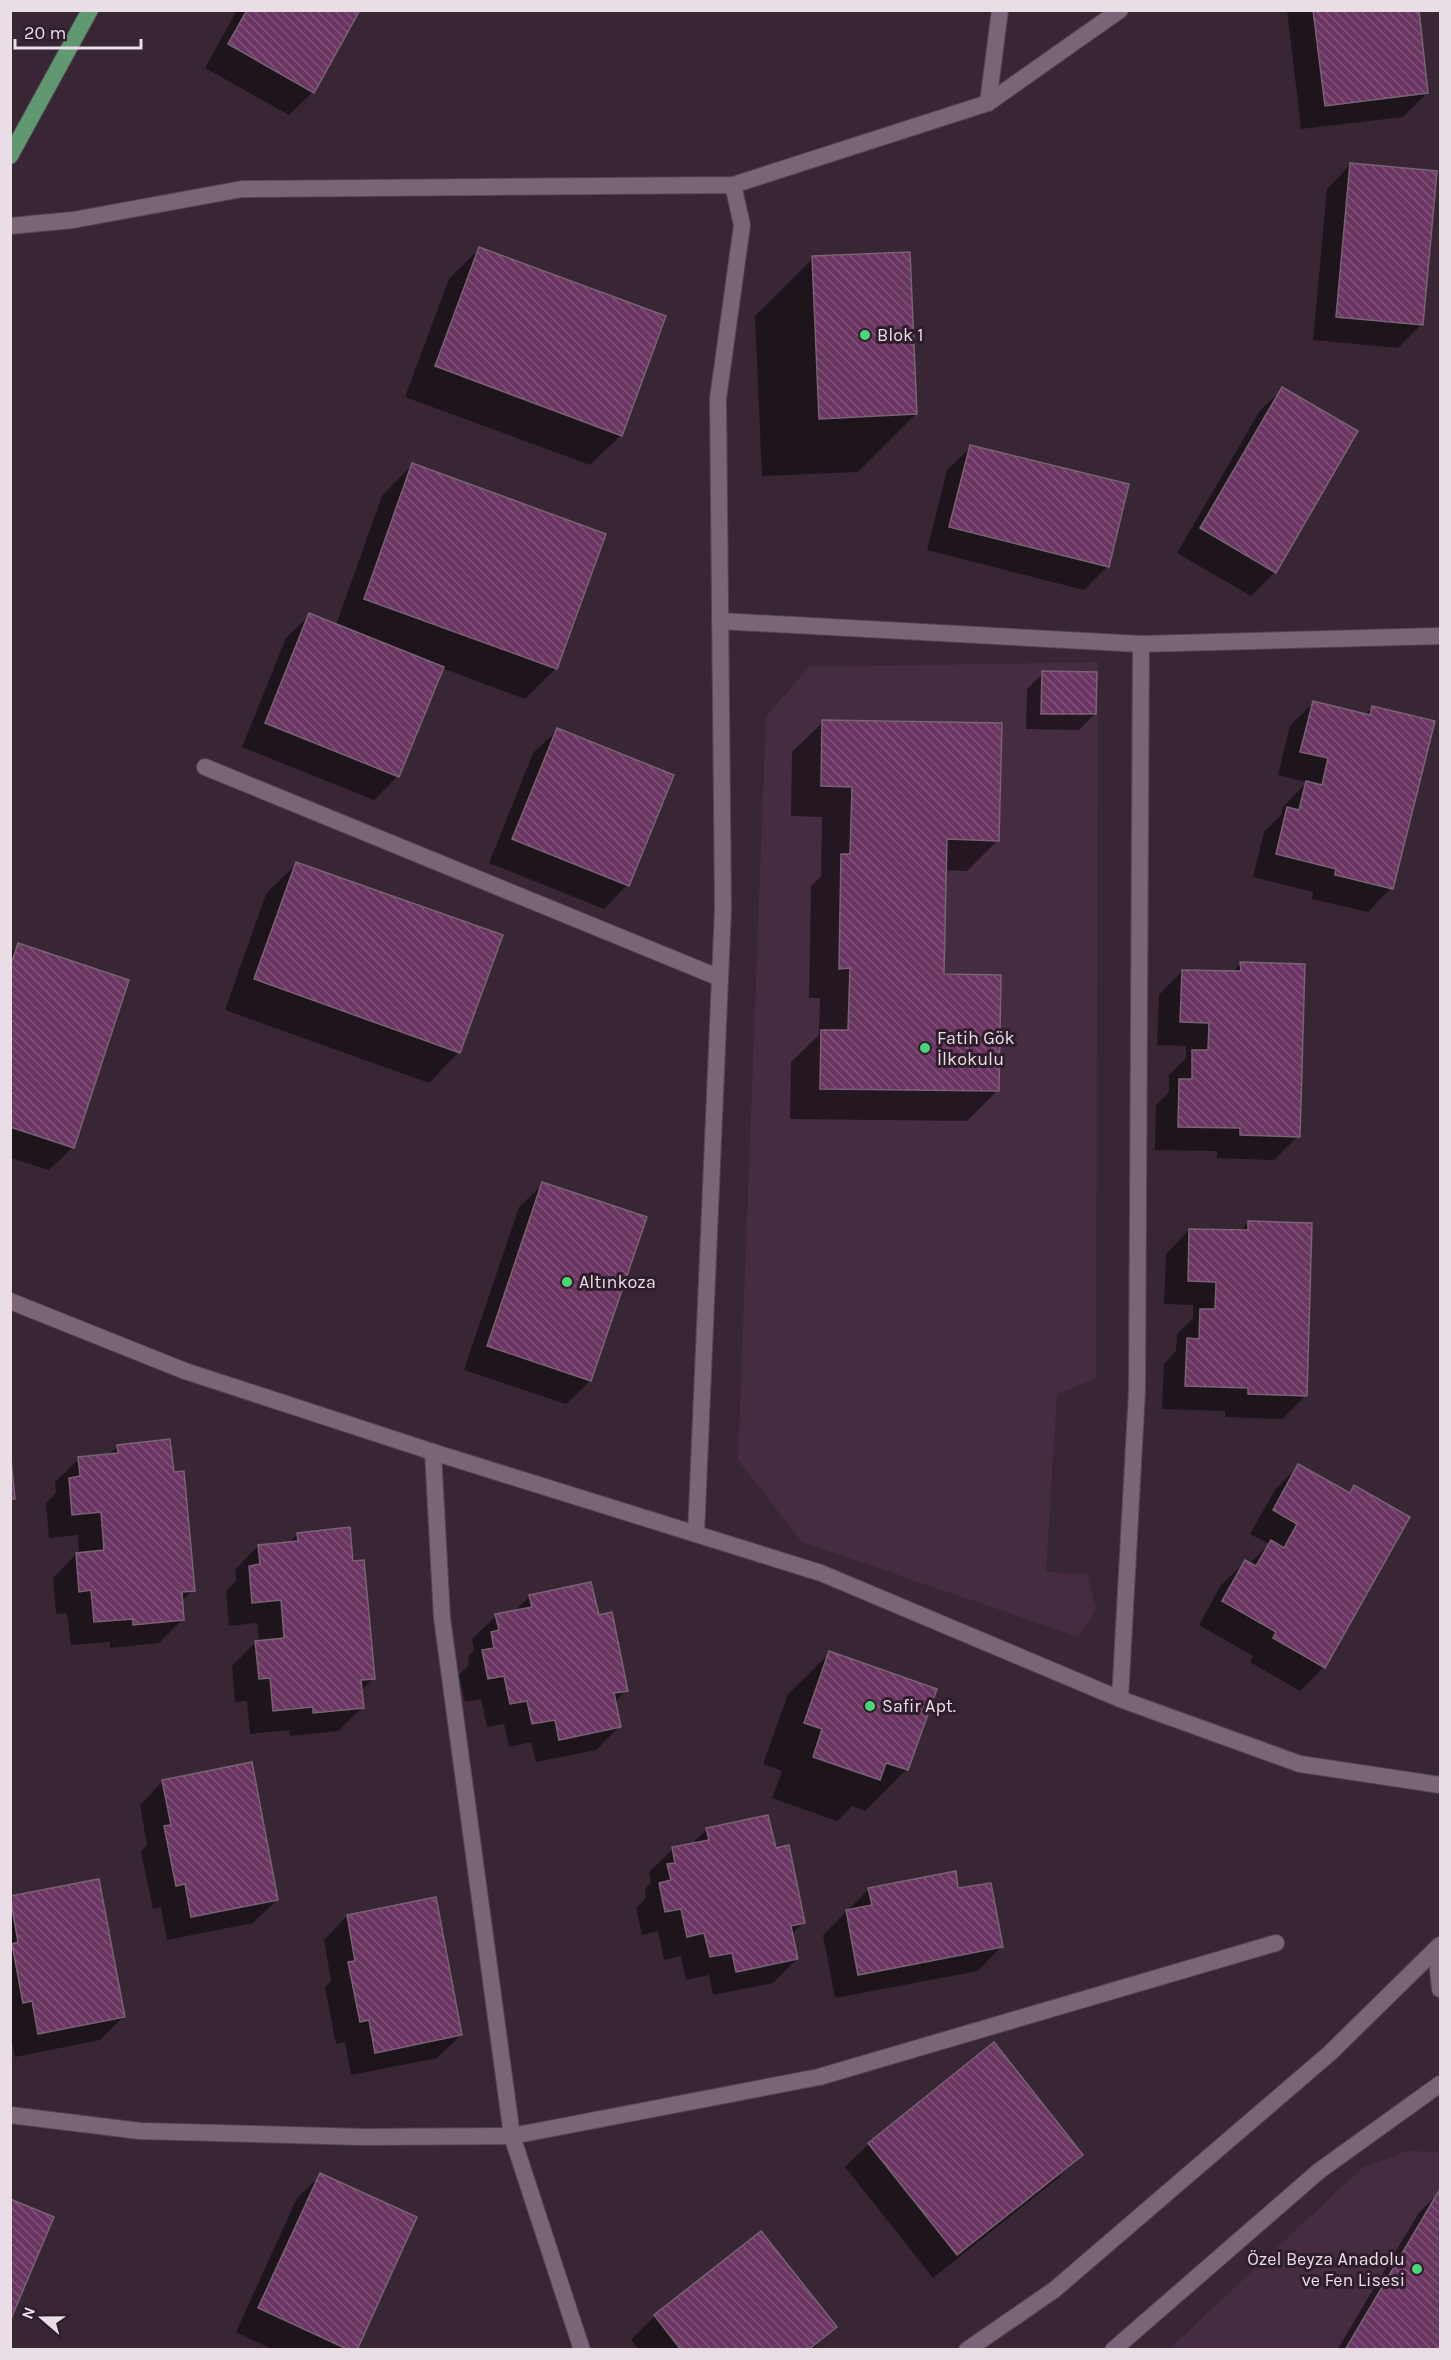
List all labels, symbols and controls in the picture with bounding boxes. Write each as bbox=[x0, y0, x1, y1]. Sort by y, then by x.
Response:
scale bar bbox=[15, 12, 141, 50]
text: 20 m bbox=[24, 22, 66, 44]
place label: Blok 1 bbox=[877, 324, 923, 346]
marker: Blok 1 bbox=[858, 328, 872, 342]
place label: Fatih Gök İlkokulu bbox=[937, 1027, 1015, 1070]
marker: Fatih Gök İlkokulu bbox=[918, 1041, 932, 1055]
place label: Altınkoza bbox=[579, 1271, 656, 1293]
marker: Altınkoza bbox=[560, 1275, 574, 1289]
place label: Safir Apt. bbox=[882, 1695, 956, 1717]
marker: Safir Apt. bbox=[863, 1699, 877, 1713]
place label: Özel Beyza Anadolu ve Fen Lisesi bbox=[1247, 2248, 1405, 2291]
marker: Özel Beyza Anadolu ve Fen Lisesi bbox=[1410, 2262, 1424, 2276]
north arrow bbox=[12, 2288, 72, 2348]
text: N bbox=[17, 2304, 39, 2322]

